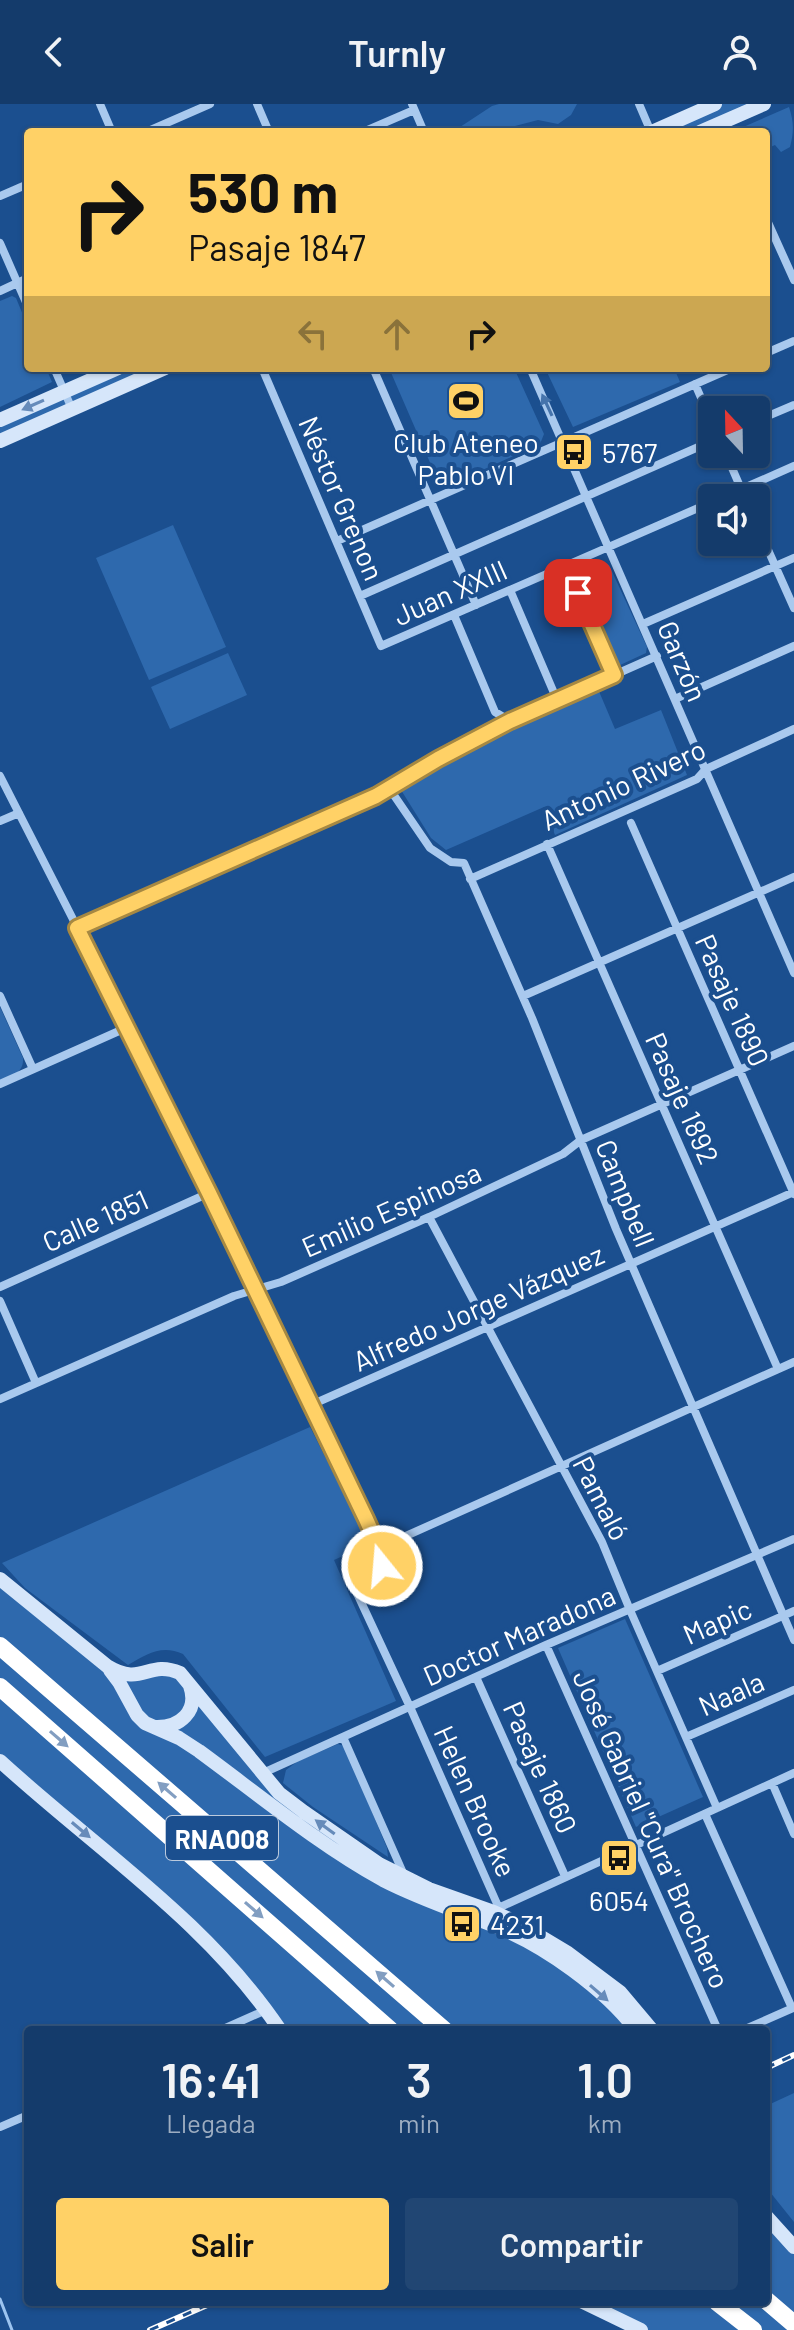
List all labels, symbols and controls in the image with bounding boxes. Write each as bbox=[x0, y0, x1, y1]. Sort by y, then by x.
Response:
icon: back bbox=[32, 30, 76, 74]
icon: person bbox=[718, 30, 762, 74]
text: Turnly bbox=[348, 31, 446, 74]
text: 530 m bbox=[188, 157, 338, 224]
icon: right bbox=[56, 160, 160, 264]
text: Pasaje 1847 bbox=[188, 225, 366, 268]
icon: left bbox=[291, 312, 335, 356]
icon: ahead bbox=[375, 312, 419, 356]
icon: right bbox=[459, 312, 503, 356]
sports icon: Club Ateneo Pablo VI bbox=[445, 380, 487, 422]
one-way arrow bbox=[540, 393, 554, 417]
north arrow bbox=[698, 396, 770, 468]
map controls bbox=[698, 396, 770, 556]
one-way arrow bbox=[21, 399, 45, 412]
street label: Néstor Grenon bbox=[292, 411, 392, 585]
place label: Club Ateneo Pablo VI bbox=[393, 425, 539, 491]
bus stop icon: 5767 bbox=[553, 431, 595, 473]
place label: 5767 bbox=[602, 435, 657, 469]
button: sound bbox=[698, 484, 770, 556]
street label: Juan XXIII bbox=[388, 552, 512, 632]
pin bbox=[544, 559, 612, 627]
icon: arrive bbox=[556, 571, 600, 615]
street label: Garzón bbox=[651, 616, 715, 706]
street label: Antonio Rivero bbox=[535, 731, 711, 837]
street label: Pasaje 1890 bbox=[689, 929, 777, 1071]
street label: Pasaje 1892 bbox=[639, 1027, 727, 1169]
street label: Campbell bbox=[589, 1134, 663, 1252]
street label: Emilio Espinosa bbox=[296, 1154, 486, 1264]
street label: Calle 1851 bbox=[37, 1182, 153, 1258]
street label: Alfredo Jorge Vázquez bbox=[347, 1236, 609, 1378]
street label: Pamaló bbox=[566, 1450, 638, 1546]
position arrow bbox=[340, 1524, 424, 1608]
street label: Doctor Maradona bbox=[418, 1577, 620, 1693]
street label: Mapic bbox=[677, 1591, 757, 1651]
street label: Naala bbox=[693, 1664, 769, 1722]
street label: José Gabriel "Cura" Brochero bbox=[566, 1665, 738, 1993]
street label: Pasaje 1860 bbox=[497, 1696, 585, 1838]
street label: Helen Brooke bbox=[428, 1720, 524, 1882]
one-way arrow bbox=[48, 1730, 68, 1747]
one-way arrow bbox=[157, 1782, 176, 1800]
road number: RNA008 bbox=[166, 1816, 278, 1860]
one-way arrow bbox=[314, 1819, 336, 1835]
one-way arrow bbox=[71, 1821, 91, 1838]
bus stop icon: 6054 bbox=[598, 1837, 640, 1879]
place label: 6054 bbox=[589, 1883, 649, 1917]
one-way arrow bbox=[244, 1901, 264, 1918]
bus stop icon: 4231 bbox=[441, 1903, 483, 1945]
place label: 4231 bbox=[490, 1907, 544, 1941]
one-way arrow bbox=[375, 1971, 395, 1988]
one-way arrow bbox=[588, 1984, 608, 2001]
text: 16:41 bbox=[161, 2050, 261, 2108]
text: 3 bbox=[406, 2050, 432, 2108]
text: 1.0 bbox=[577, 2050, 633, 2108]
text: Llegada bbox=[166, 2107, 256, 2138]
text: min bbox=[398, 2107, 440, 2138]
text: km bbox=[588, 2107, 622, 2138]
button: Salir bbox=[56, 2198, 389, 2290]
button: Compartir bbox=[405, 2198, 738, 2290]

